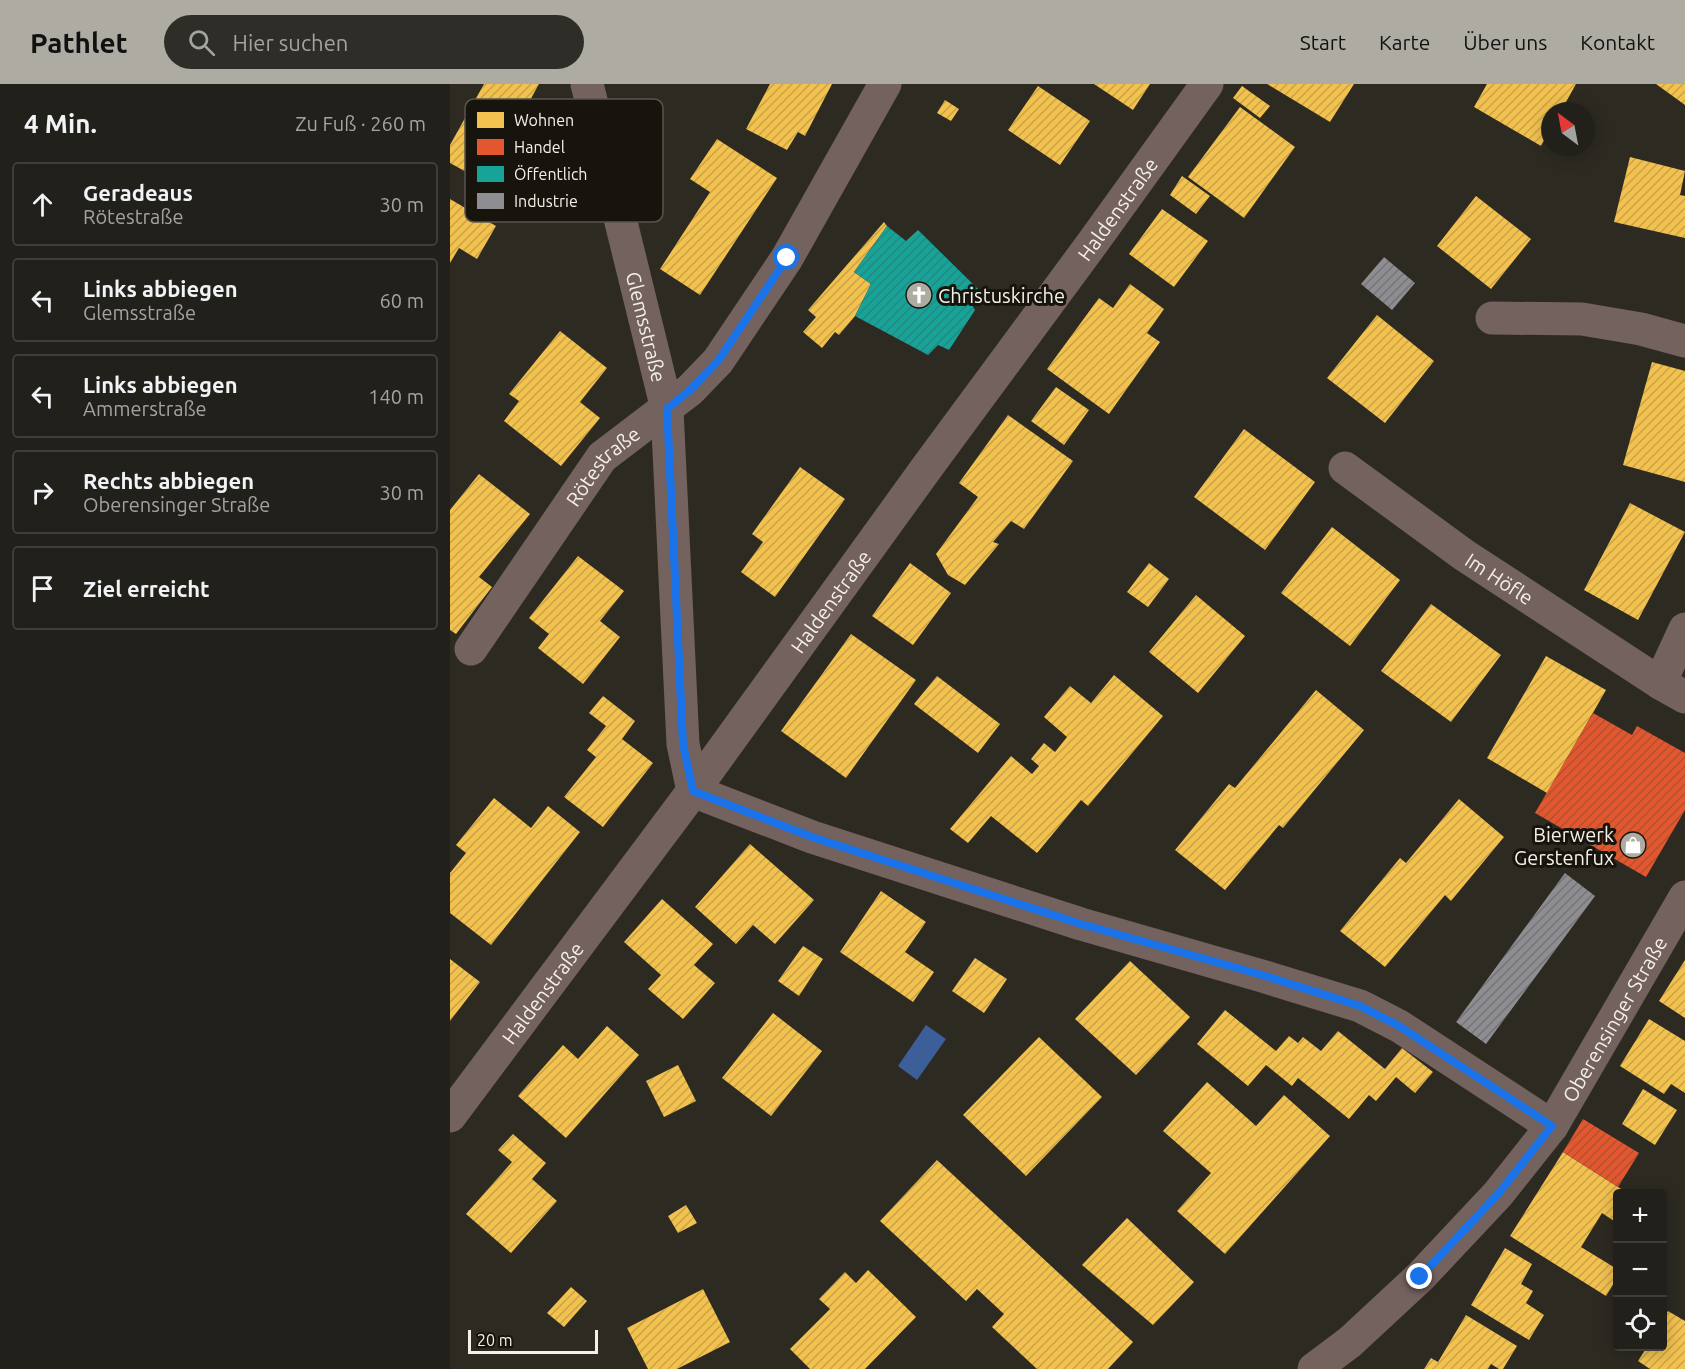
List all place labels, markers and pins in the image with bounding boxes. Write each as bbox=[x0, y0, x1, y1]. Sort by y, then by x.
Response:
church icon: Christuskirche bbox=[904, 280, 934, 310]
place label: Christuskirche bbox=[938, 284, 1065, 307]
place label: Bierwerk Gerstenfux bbox=[1514, 823, 1614, 869]
shop icon: Bierwerk Gerstenfux bbox=[1618, 830, 1648, 860]

